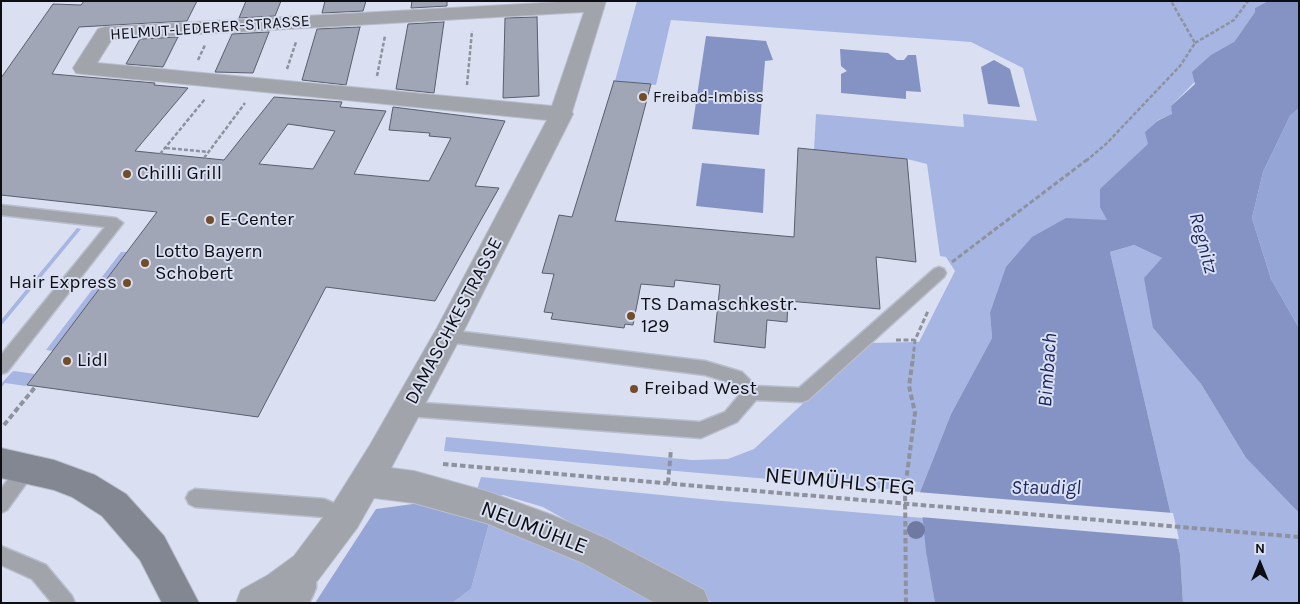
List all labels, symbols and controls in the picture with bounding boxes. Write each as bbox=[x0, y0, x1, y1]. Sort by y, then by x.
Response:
street label: HELMUT-LEDERER-STRASSE bbox=[110, 11, 310, 45]
place label: Freibad-Imbiss bbox=[653, 87, 764, 107]
marker: Freibad-Imbiss bbox=[637, 91, 649, 103]
place label: Chilli Grill bbox=[137, 163, 222, 185]
marker: Chilli Grill bbox=[121, 168, 133, 180]
place label: E-Center bbox=[220, 209, 294, 231]
water label: Regnitz bbox=[1183, 210, 1223, 276]
marker: E-Center bbox=[204, 214, 216, 226]
street label: DAMASCHKESTRASSE bbox=[400, 234, 508, 408]
place label: Lotto Bayern Schobert bbox=[155, 241, 263, 285]
marker: Lotto Bayern Schobert bbox=[139, 257, 151, 269]
place label: Hair Express bbox=[9, 272, 117, 294]
marker: Hair Express bbox=[121, 277, 133, 289]
place label: TS Damaschkestr. 129 bbox=[641, 294, 797, 338]
marker: TS Damaschkestr. 129 bbox=[625, 310, 637, 322]
water label: Bimbach bbox=[1033, 332, 1063, 408]
place label: Lidl bbox=[77, 350, 108, 372]
marker: Lidl bbox=[61, 355, 73, 367]
place label: Freibad West bbox=[644, 378, 757, 400]
marker: Freibad West bbox=[628, 383, 640, 395]
street label: NEUMÜHLSTEG bbox=[764, 462, 916, 502]
water label: Staudigl bbox=[1011, 476, 1081, 500]
street label: NEUMÜHLE bbox=[477, 496, 591, 560]
north arrow bbox=[1235, 539, 1285, 589]
text: N bbox=[1255, 540, 1265, 557]

